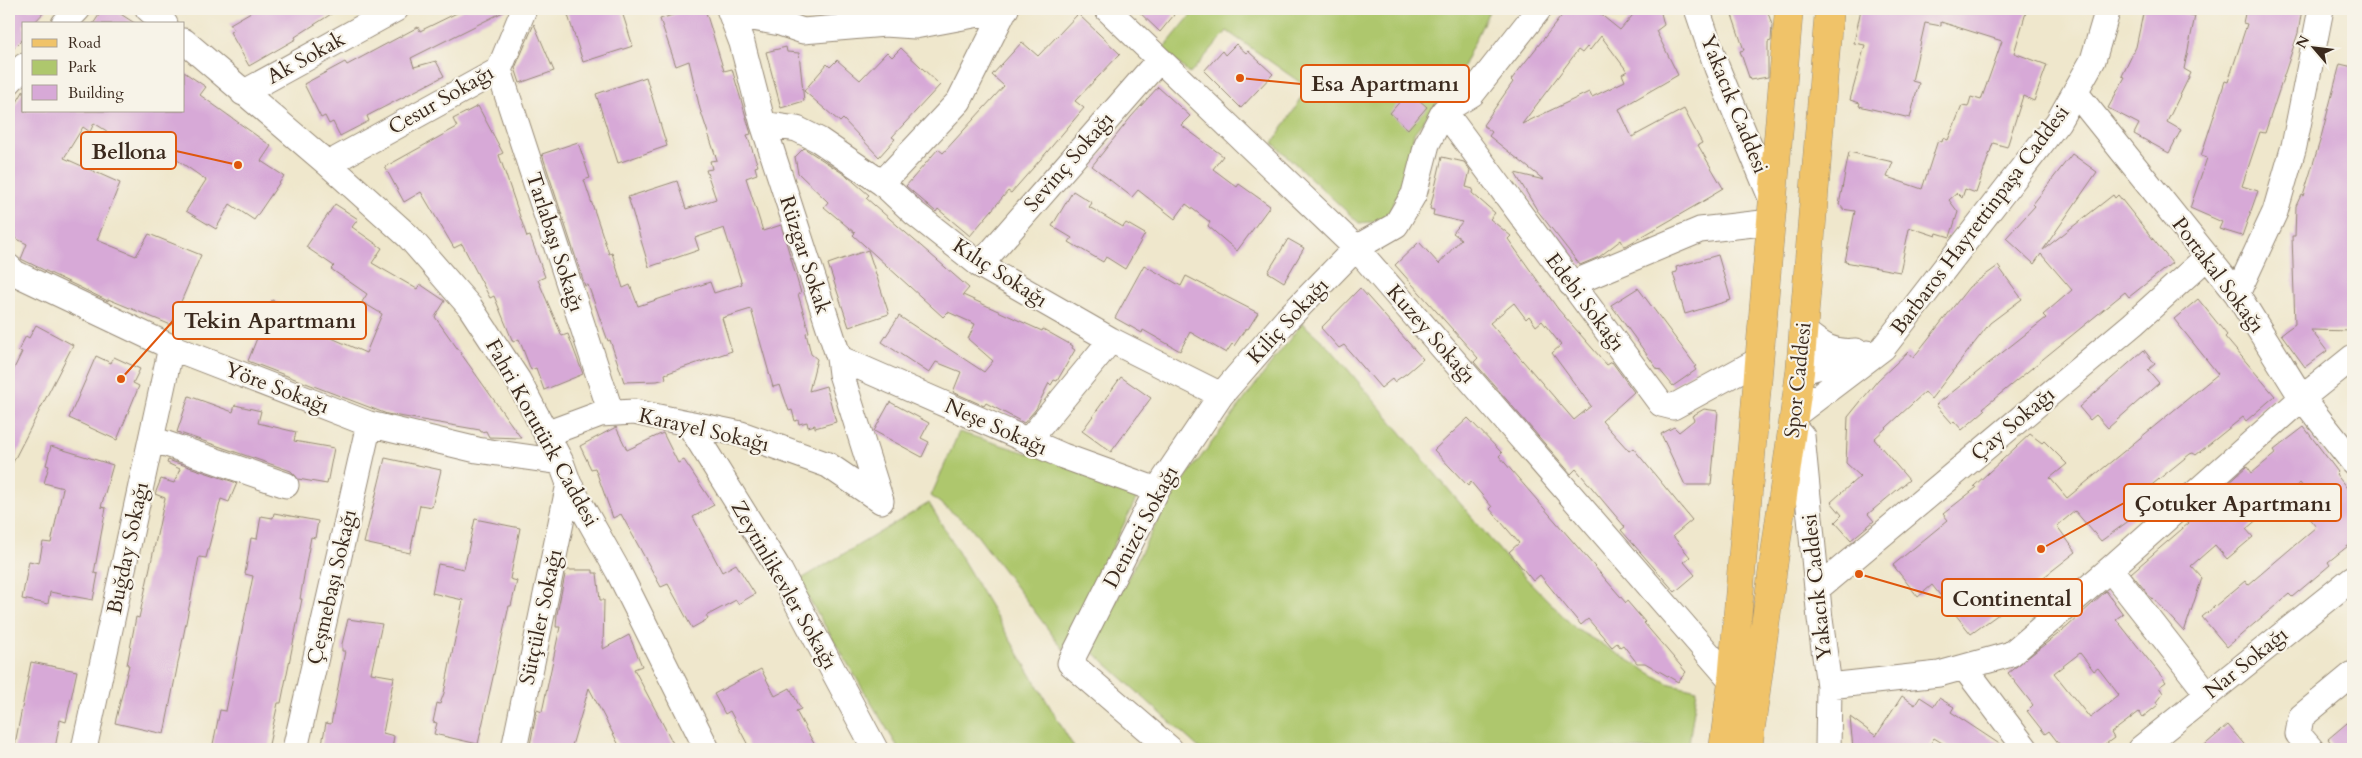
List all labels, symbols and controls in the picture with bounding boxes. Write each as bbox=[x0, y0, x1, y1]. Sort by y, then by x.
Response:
legend bbox=[22, 22, 185, 112]
north arrow bbox=[2290, 22, 2340, 72]
street label: Ak Sokak bbox=[262, 24, 351, 91]
street label: Yakacık Caddesi bbox=[1693, 30, 1775, 178]
text: N bbox=[2292, 32, 2314, 52]
text: Road bbox=[68, 33, 101, 53]
text: Park bbox=[68, 57, 97, 77]
street label: Cesur Sokağı bbox=[383, 58, 499, 142]
callout: Esa Apartmanı bbox=[1301, 65, 1469, 102]
text: Esa Apartmanı bbox=[1311, 69, 1459, 99]
text: Building bbox=[68, 83, 124, 103]
street label: Barbaros Hayrettinpaşa Caddesi bbox=[1884, 99, 2076, 341]
street label: Sevinç Sokağı bbox=[1018, 106, 1121, 218]
callout: Bellona bbox=[81, 132, 176, 169]
text: Bellona bbox=[91, 137, 167, 167]
street label: Tarlabaşı Sokağı bbox=[519, 168, 591, 316]
street label: Rüzgar Sokak bbox=[772, 192, 838, 319]
street label: Portakal Sokağı bbox=[2165, 211, 2271, 339]
street label: Kılıç Sokağı bbox=[947, 231, 1053, 315]
street label: Edebi Sokağı bbox=[1538, 247, 1632, 357]
street label: Kiliç Sokağı bbox=[1241, 272, 1335, 370]
street label: Kuzey Sokağı bbox=[1380, 278, 1482, 390]
callout: Tekin Apartmanı bbox=[173, 302, 366, 339]
text: Tekin Apartmanı bbox=[184, 306, 356, 336]
street label: Spor Caddesi bbox=[1778, 321, 1819, 439]
street label: Fahri Korutürk Caddesi bbox=[478, 334, 606, 532]
street label: Yöre Sokağı bbox=[221, 355, 333, 421]
street label: Çay Sokağı bbox=[1965, 380, 2061, 468]
street label: Neşe Sokağı bbox=[940, 391, 1052, 463]
street label: Karayel Sokağı bbox=[636, 401, 772, 459]
street label: Denizci Sokağı bbox=[1097, 461, 1185, 593]
street label: Buğday Sokağı bbox=[100, 479, 156, 617]
callout: Çotuker Apartmanı bbox=[2124, 484, 2341, 521]
text: Çotuker Apartmanı bbox=[2135, 489, 2331, 519]
street label: Zeytinlikevler Sokağı bbox=[724, 495, 844, 675]
street label: Çeşmebaşı Sokağı bbox=[300, 506, 364, 668]
street label: Yakacık Caddesi bbox=[1795, 512, 1839, 662]
street label: Sütçüler Sokağı bbox=[512, 547, 570, 687]
callout: Continental bbox=[1942, 579, 2082, 616]
text: Continental bbox=[1952, 584, 2072, 614]
street label: Nar Sokağı bbox=[2198, 620, 2294, 706]

